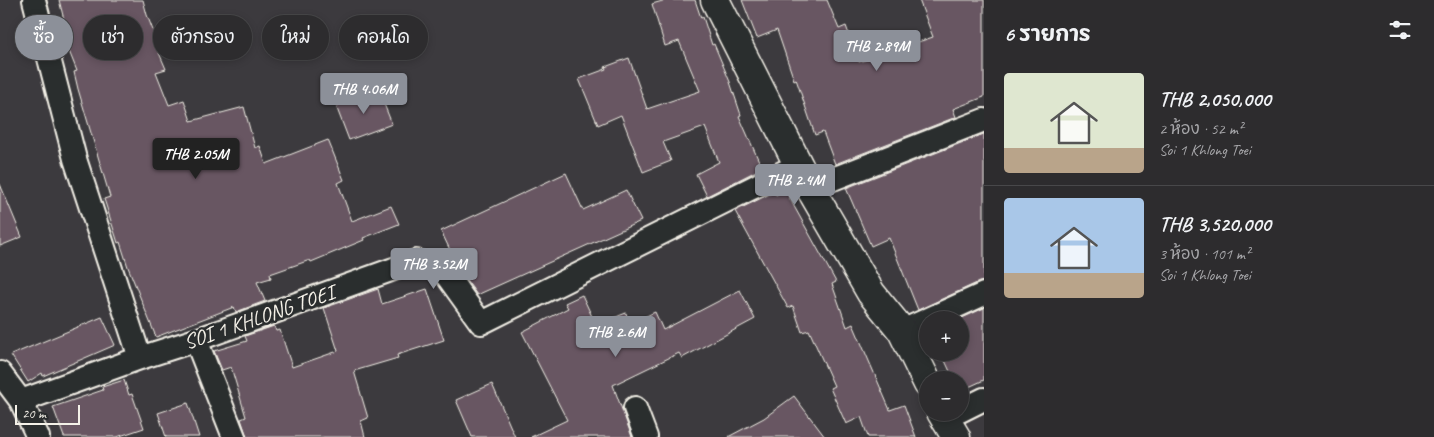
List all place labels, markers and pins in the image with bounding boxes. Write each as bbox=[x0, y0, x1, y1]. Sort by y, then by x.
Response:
pin: THB 2.89M bbox=[820, 30, 934, 72]
pin: THB 4.06M bbox=[307, 72, 421, 115]
pin: THB 2.05M bbox=[139, 138, 253, 180]
pin: THB 2.4M bbox=[743, 164, 847, 206]
pin: THB 3.52M bbox=[377, 248, 491, 290]
pin: THB 2.6M bbox=[564, 316, 668, 358]

